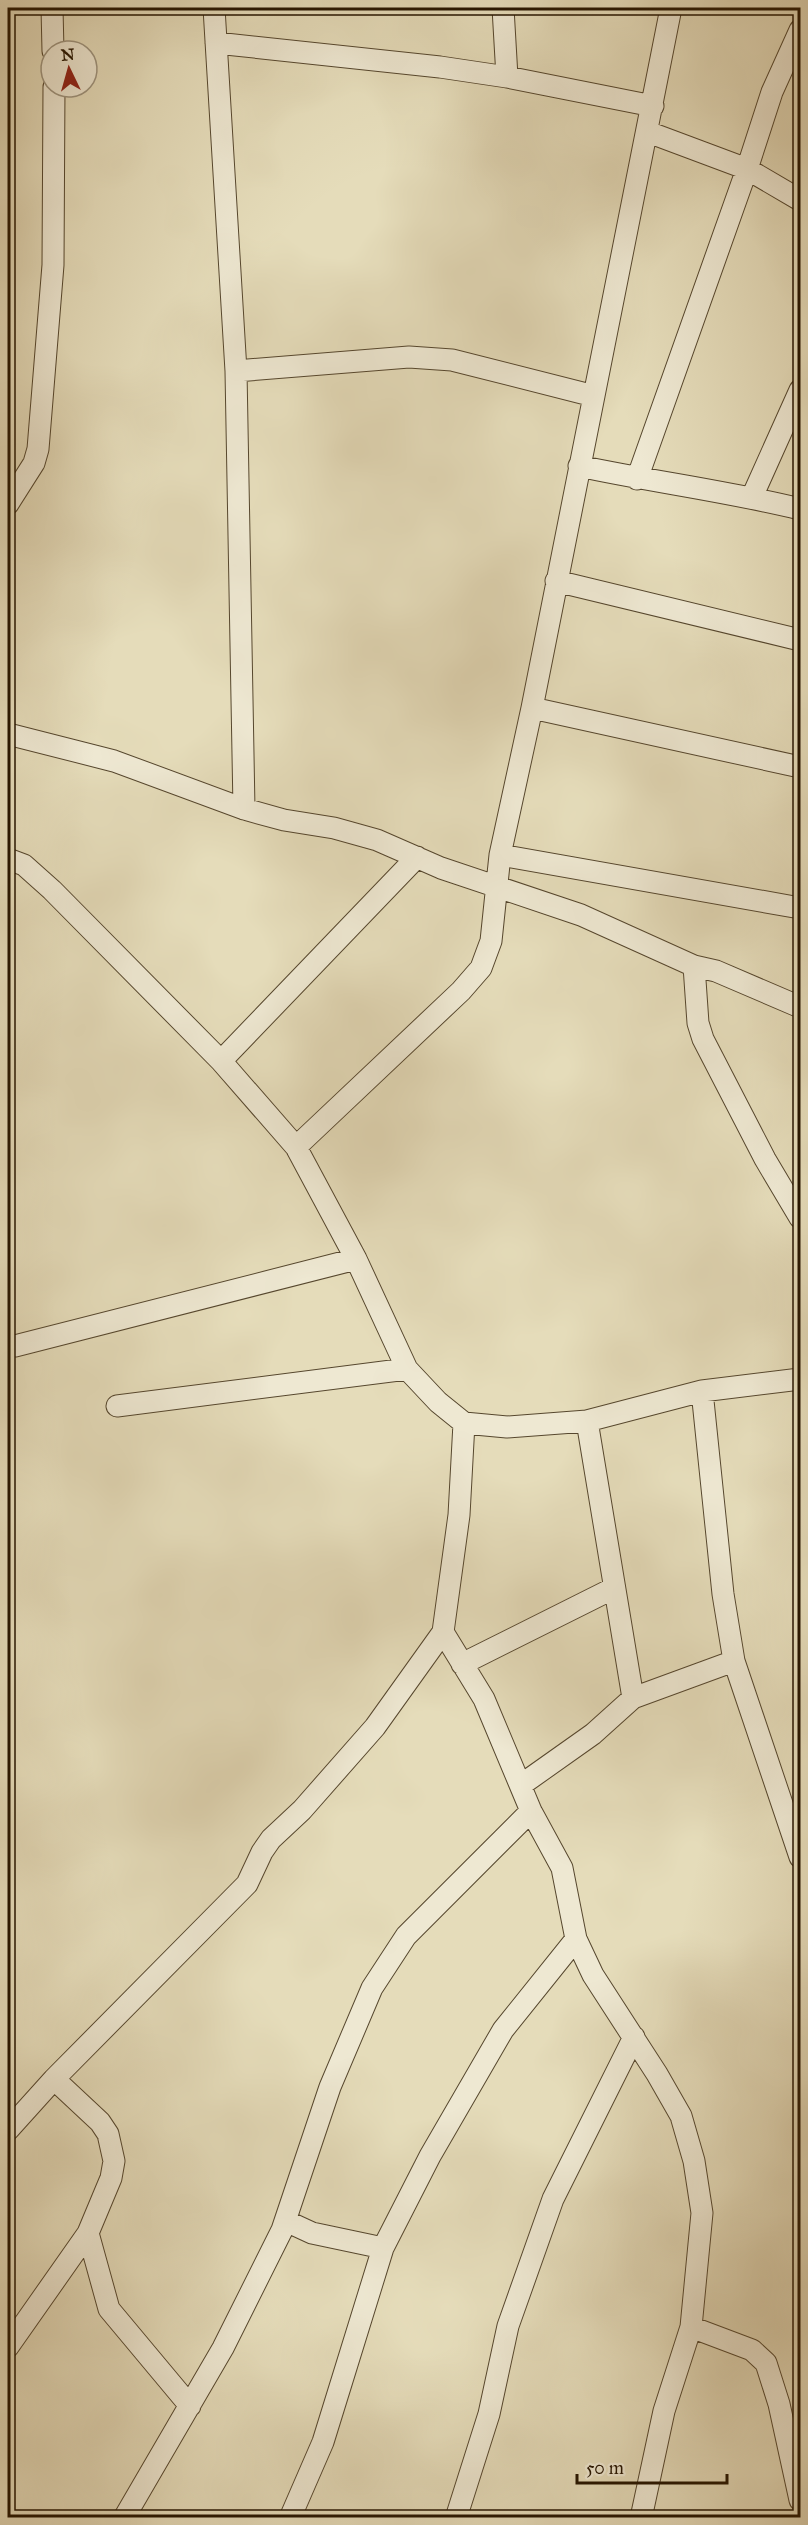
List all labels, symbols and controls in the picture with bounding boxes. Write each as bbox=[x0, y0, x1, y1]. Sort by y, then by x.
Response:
north arrow bbox=[39, 39, 99, 99]
text: N bbox=[60, 44, 76, 65]
scale bar bbox=[577, 2447, 727, 2485]
text: 50 m bbox=[586, 2457, 624, 2479]

